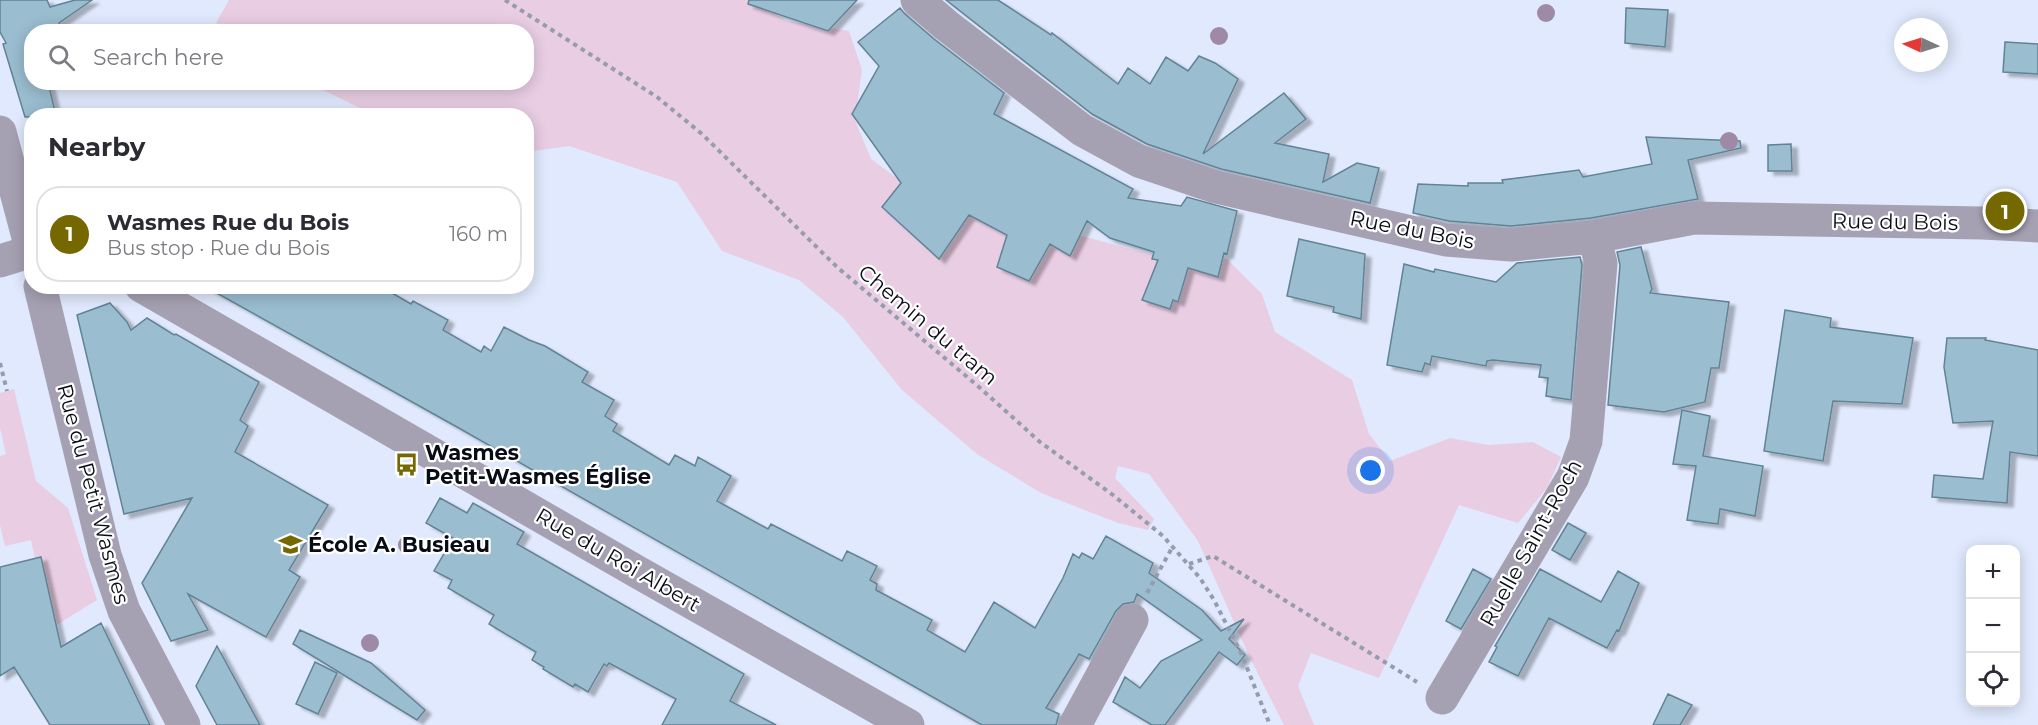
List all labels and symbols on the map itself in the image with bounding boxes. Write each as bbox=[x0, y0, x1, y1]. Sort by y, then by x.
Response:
north arrow bbox=[1894, 18, 1948, 72]
pin: 1 bbox=[1986, 188, 2024, 234]
street label: Rue du Bois bbox=[1348, 205, 1476, 254]
street label: Rue du Bois bbox=[1832, 208, 1958, 235]
street label: Chemin du tram bbox=[854, 259, 1003, 390]
street label: Rue du Petit Wasmes bbox=[52, 381, 135, 607]
place label: Wasmes Petit-Wasmes Église bbox=[425, 440, 651, 489]
bus stop icon: Wasmes Petit-Wasmes Église bbox=[394, 452, 420, 478]
street label: Ruelle Saint-Roch bbox=[1474, 455, 1587, 631]
your location bbox=[1356, 456, 1385, 485]
street label: Rue du Roi Albert bbox=[532, 502, 705, 617]
school or university icon: École A. Busieau bbox=[277, 532, 303, 558]
place label: École A. Busieau bbox=[308, 532, 490, 557]

